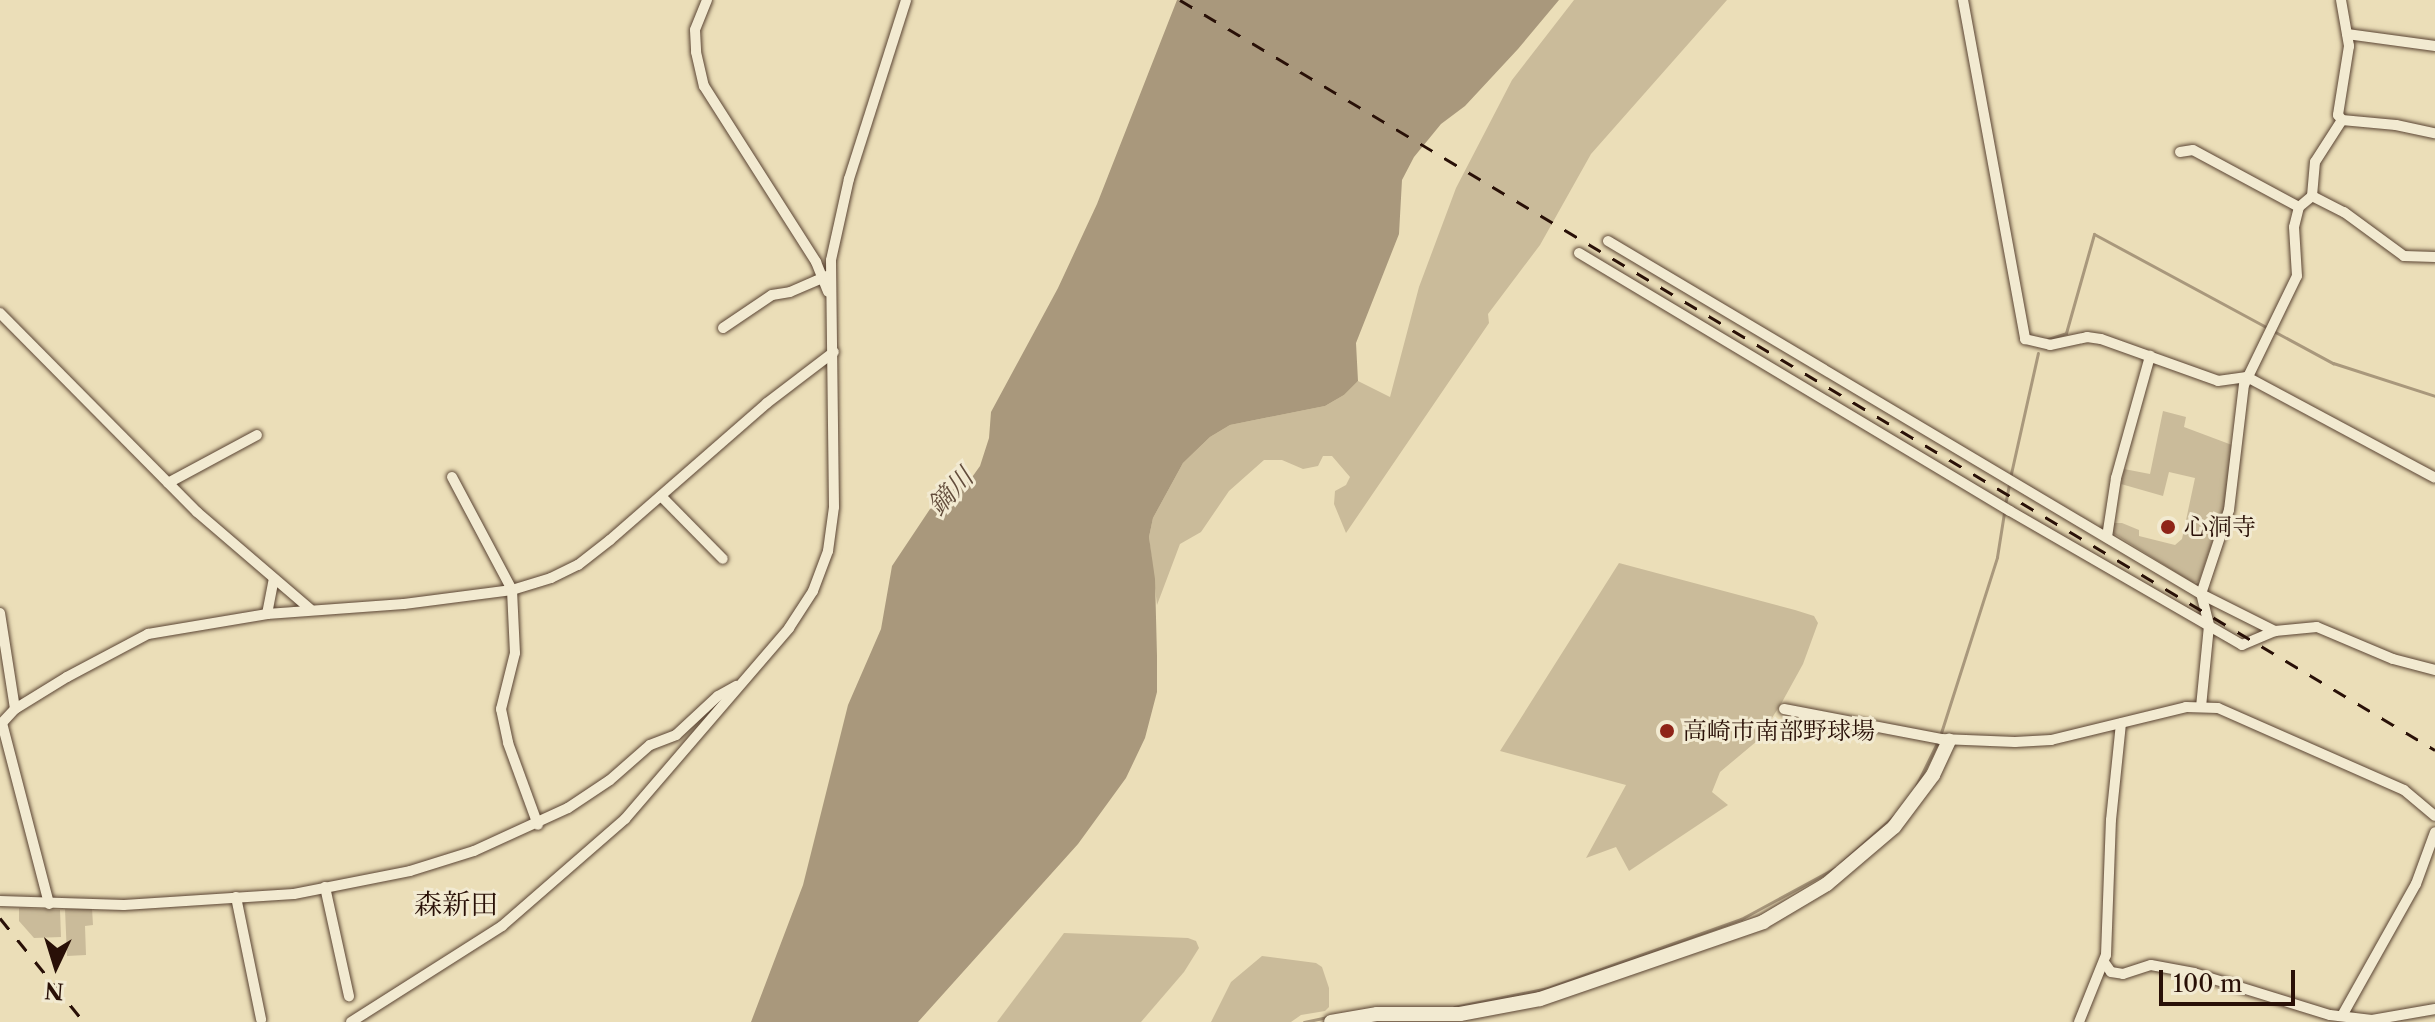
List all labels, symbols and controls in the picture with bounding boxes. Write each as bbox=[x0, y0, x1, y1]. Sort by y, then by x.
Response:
water label: 鏑川 bbox=[922, 462, 980, 522]
place label: 心洞寺 bbox=[2184, 513, 2256, 541]
marker: 心洞寺 bbox=[2159, 518, 2177, 536]
place label: 高崎市南部野球場 bbox=[1683, 717, 1875, 745]
marker: 高崎市南部野球場 bbox=[1658, 722, 1676, 740]
district label: 森新田 bbox=[414, 887, 498, 921]
north arrow bbox=[16, 926, 96, 1006]
scale bar bbox=[2163, 954, 2299, 1004]
text: 100 m bbox=[2173, 969, 2242, 998]
text: N bbox=[44, 976, 65, 1005]

